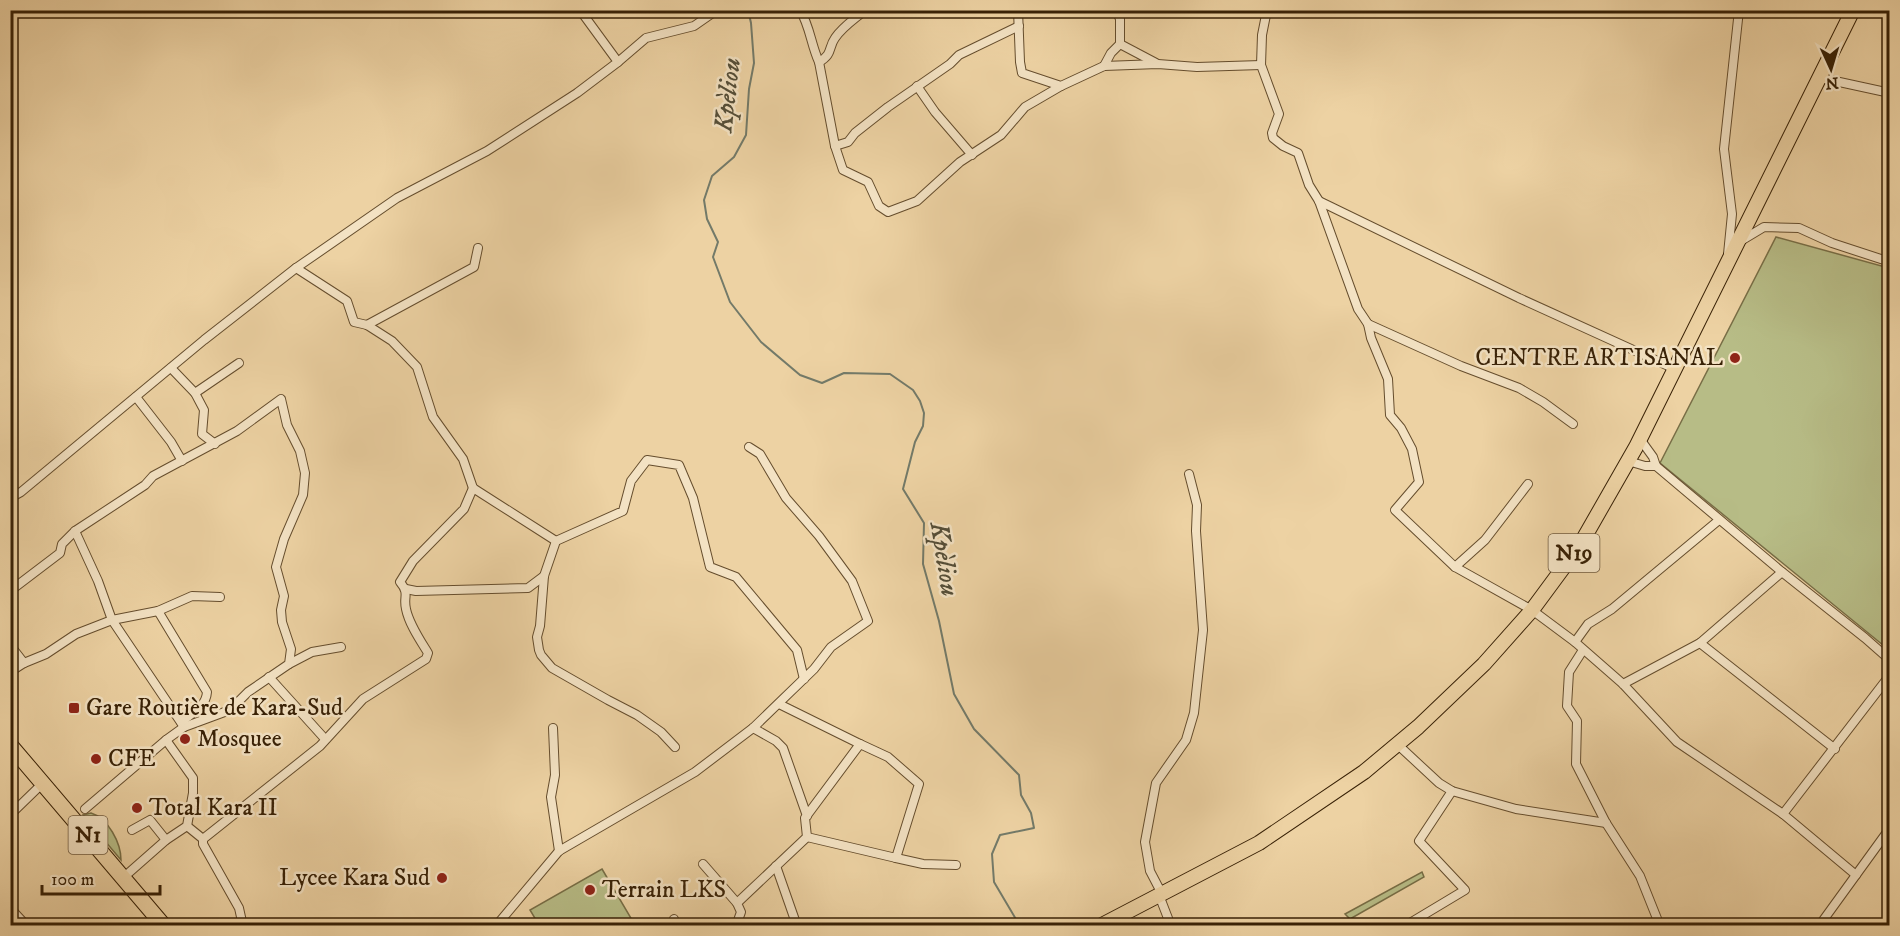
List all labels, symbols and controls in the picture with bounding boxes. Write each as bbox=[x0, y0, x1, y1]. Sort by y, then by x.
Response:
north arrow bbox=[1801, 39, 1861, 99]
water label: Kpèliou bbox=[707, 56, 749, 135]
text: N bbox=[1825, 73, 1839, 93]
place label: CENTRE ARTISANAL bbox=[1475, 343, 1723, 373]
marker: CENTRE ARTISANAL bbox=[1728, 351, 1742, 365]
water label: Kpèliou bbox=[922, 518, 966, 599]
road number: N19 bbox=[1548, 534, 1600, 572]
place label: Gare Routière de Kara-Sud bbox=[86, 693, 343, 723]
marker: Gare Routière de Kara-Sud bbox=[67, 701, 81, 715]
place label: Mosquee bbox=[197, 724, 282, 754]
marker: Mosquee bbox=[178, 732, 192, 746]
place label: CFE bbox=[108, 744, 156, 774]
marker: CFE bbox=[89, 752, 103, 766]
place label: Total Kara II bbox=[149, 793, 278, 823]
marker: Total Kara II bbox=[130, 801, 144, 815]
road number: N1 bbox=[68, 816, 107, 854]
scale bar bbox=[42, 858, 160, 896]
place label: Lycee Kara Sud bbox=[279, 863, 430, 893]
text: 100 m bbox=[51, 869, 94, 891]
marker: Lycee Kara Sud bbox=[435, 871, 449, 885]
place label: Terrain LKS bbox=[602, 875, 726, 905]
marker: Terrain LKS bbox=[583, 883, 597, 897]

